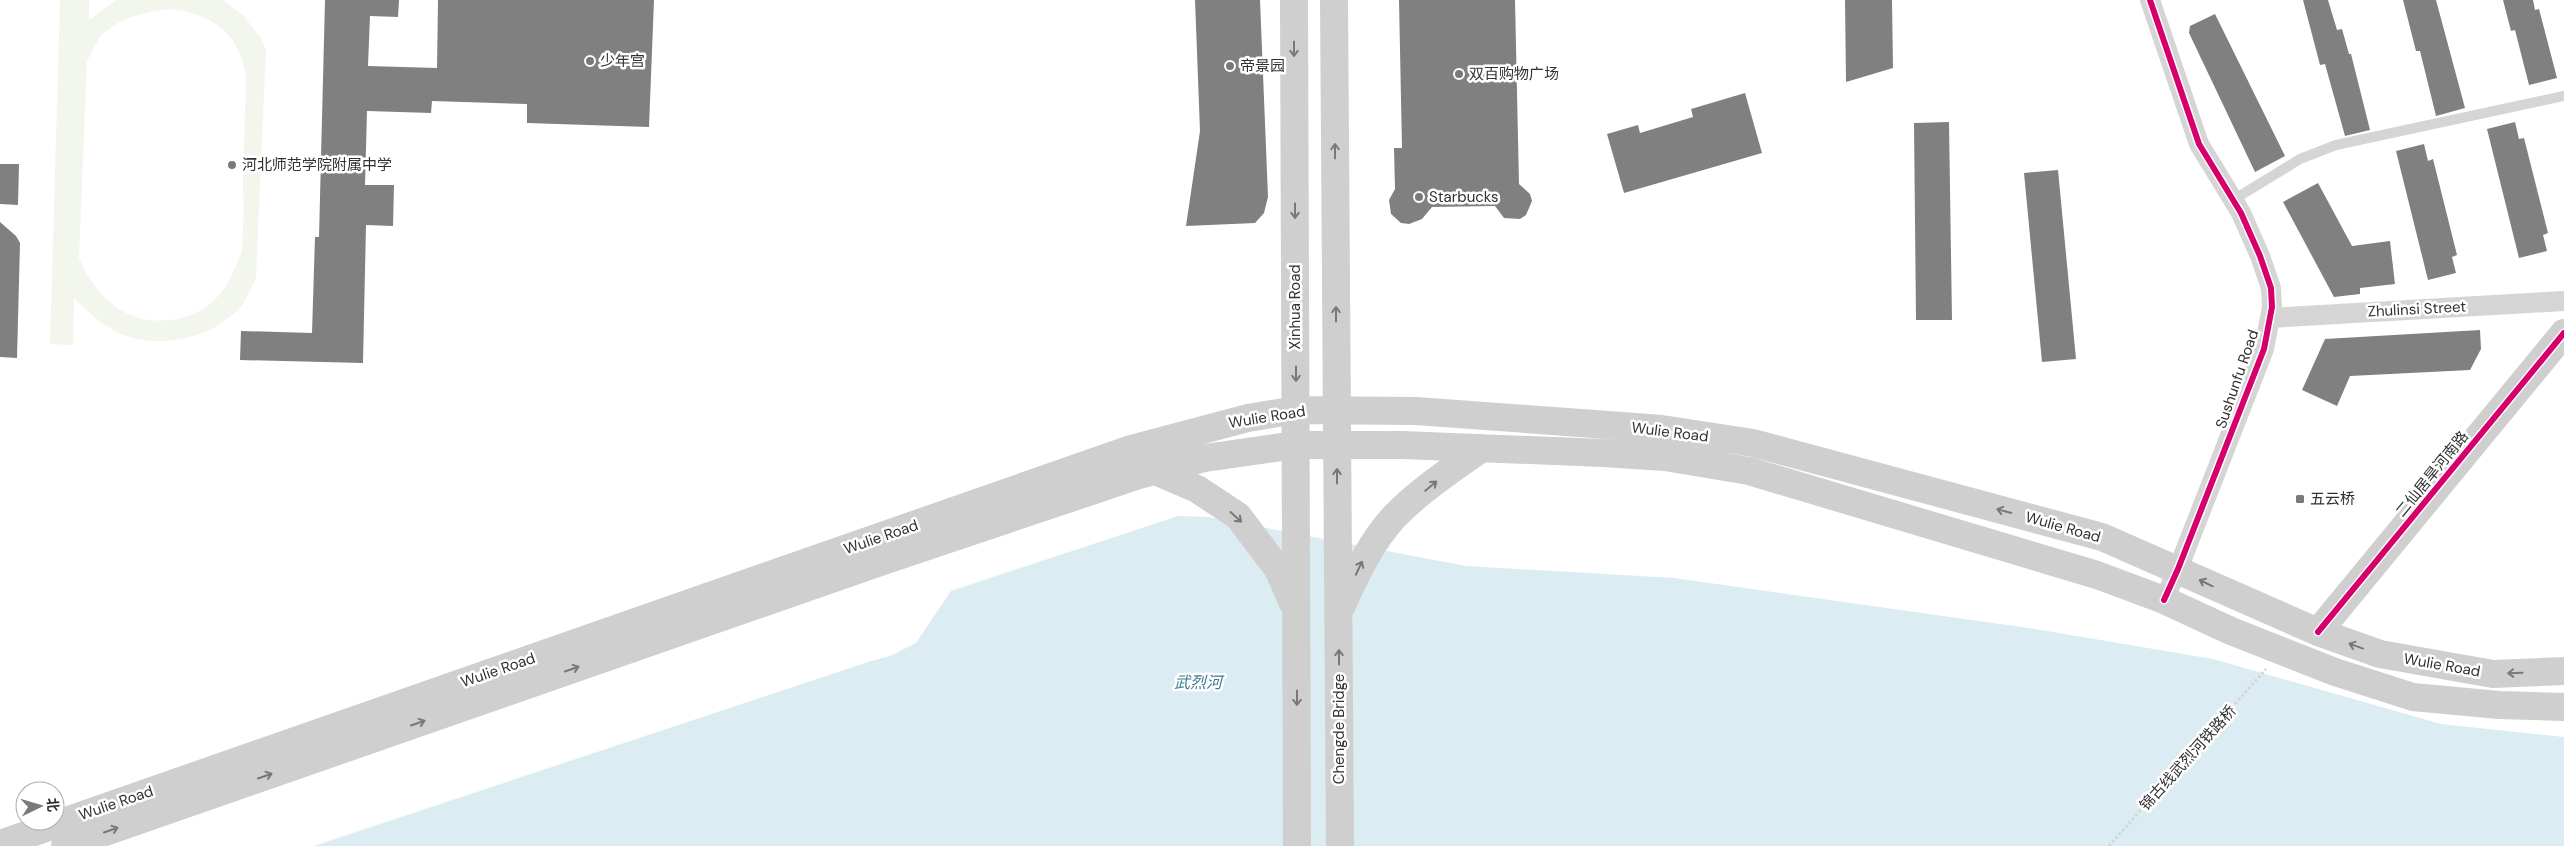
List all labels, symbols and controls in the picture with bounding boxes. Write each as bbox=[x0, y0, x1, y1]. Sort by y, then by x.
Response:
one-way arrow bbox=[1289, 40, 1299, 56]
place label: 少年宫 bbox=[600, 51, 645, 71]
marker: 少年宫 bbox=[584, 55, 596, 67]
place label: 帝景园 bbox=[1240, 56, 1285, 76]
marker: 帝景园 bbox=[1224, 60, 1236, 72]
place label: 双百购物广场 bbox=[1469, 64, 1559, 84]
marker: 双百购物广场 bbox=[1453, 68, 1465, 80]
one-way arrow bbox=[1330, 143, 1340, 160]
place label: 河北师范学院附属中学 bbox=[242, 155, 392, 175]
marker: 河北师范学院附属中学 bbox=[226, 159, 238, 171]
place label: Starbucks bbox=[1429, 187, 1499, 207]
marker: Starbucks bbox=[1413, 191, 1425, 203]
one-way arrow bbox=[1290, 202, 1300, 219]
street label: Xinhua Road bbox=[1285, 264, 1305, 350]
street label: Zhulinsi Street bbox=[2367, 296, 2467, 322]
one-way arrow bbox=[1331, 306, 1341, 322]
street label: Sushunfu Road bbox=[2211, 327, 2263, 431]
one-way arrow bbox=[1291, 365, 1301, 381]
street label: Wulie Road bbox=[1227, 401, 1307, 433]
street label: Wulie Road bbox=[1630, 417, 1710, 447]
street label: 二仙居旱河南路 bbox=[2391, 427, 2473, 521]
one-way arrow bbox=[1332, 468, 1342, 484]
one-way arrow bbox=[1424, 481, 1437, 492]
place label: 五云桥 bbox=[2310, 489, 2355, 509]
marker: 五云桥 bbox=[2294, 493, 2306, 505]
one-way arrow bbox=[1997, 505, 2013, 515]
street label: Wulie Road bbox=[2023, 507, 2103, 547]
one-way arrow bbox=[1230, 511, 1243, 523]
street label: Wulie Road bbox=[841, 515, 921, 559]
one-way arrow bbox=[1354, 561, 1364, 576]
one-way arrow bbox=[2199, 578, 2214, 587]
one-way arrow bbox=[2349, 641, 2364, 650]
street label: Wulie Road bbox=[458, 648, 538, 692]
street label: Wulie Road bbox=[2402, 648, 2482, 682]
one-way arrow bbox=[1334, 650, 1344, 666]
one-way arrow bbox=[563, 664, 579, 673]
one-way arrow bbox=[2508, 668, 2524, 678]
water label: 武烈河 bbox=[1174, 672, 1225, 693]
street label: Chengde Bridge bbox=[1329, 674, 1349, 784]
one-way arrow bbox=[1292, 689, 1302, 705]
street label: 锦古线武烈河铁路桥 bbox=[2135, 701, 2241, 815]
one-way arrow bbox=[410, 718, 425, 727]
one-way arrow bbox=[256, 771, 272, 780]
north arrow bbox=[15, 781, 65, 831]
street label: Wulie Road bbox=[76, 781, 156, 825]
text: 北 bbox=[43, 797, 63, 813]
one-way arrow bbox=[103, 825, 119, 834]

